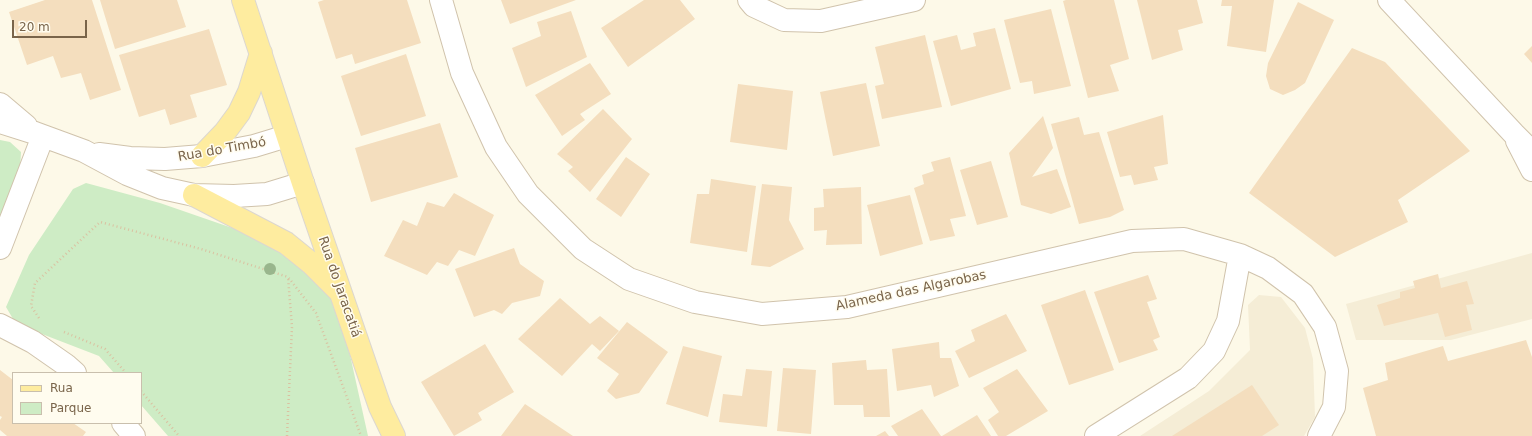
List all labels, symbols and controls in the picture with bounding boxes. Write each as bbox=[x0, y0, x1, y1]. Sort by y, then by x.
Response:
scale bar bbox=[14, 12, 89, 38]
text: 20 m bbox=[19, 20, 50, 34]
street label: Rua do Timbó bbox=[177, 135, 267, 165]
street label: Rua do Jaracatiá bbox=[314, 234, 364, 340]
street label: Alameda das Algarobas bbox=[834, 267, 988, 315]
legend bbox=[12, 372, 142, 424]
text: Rua bbox=[50, 381, 73, 395]
text: Parque bbox=[50, 401, 91, 415]

